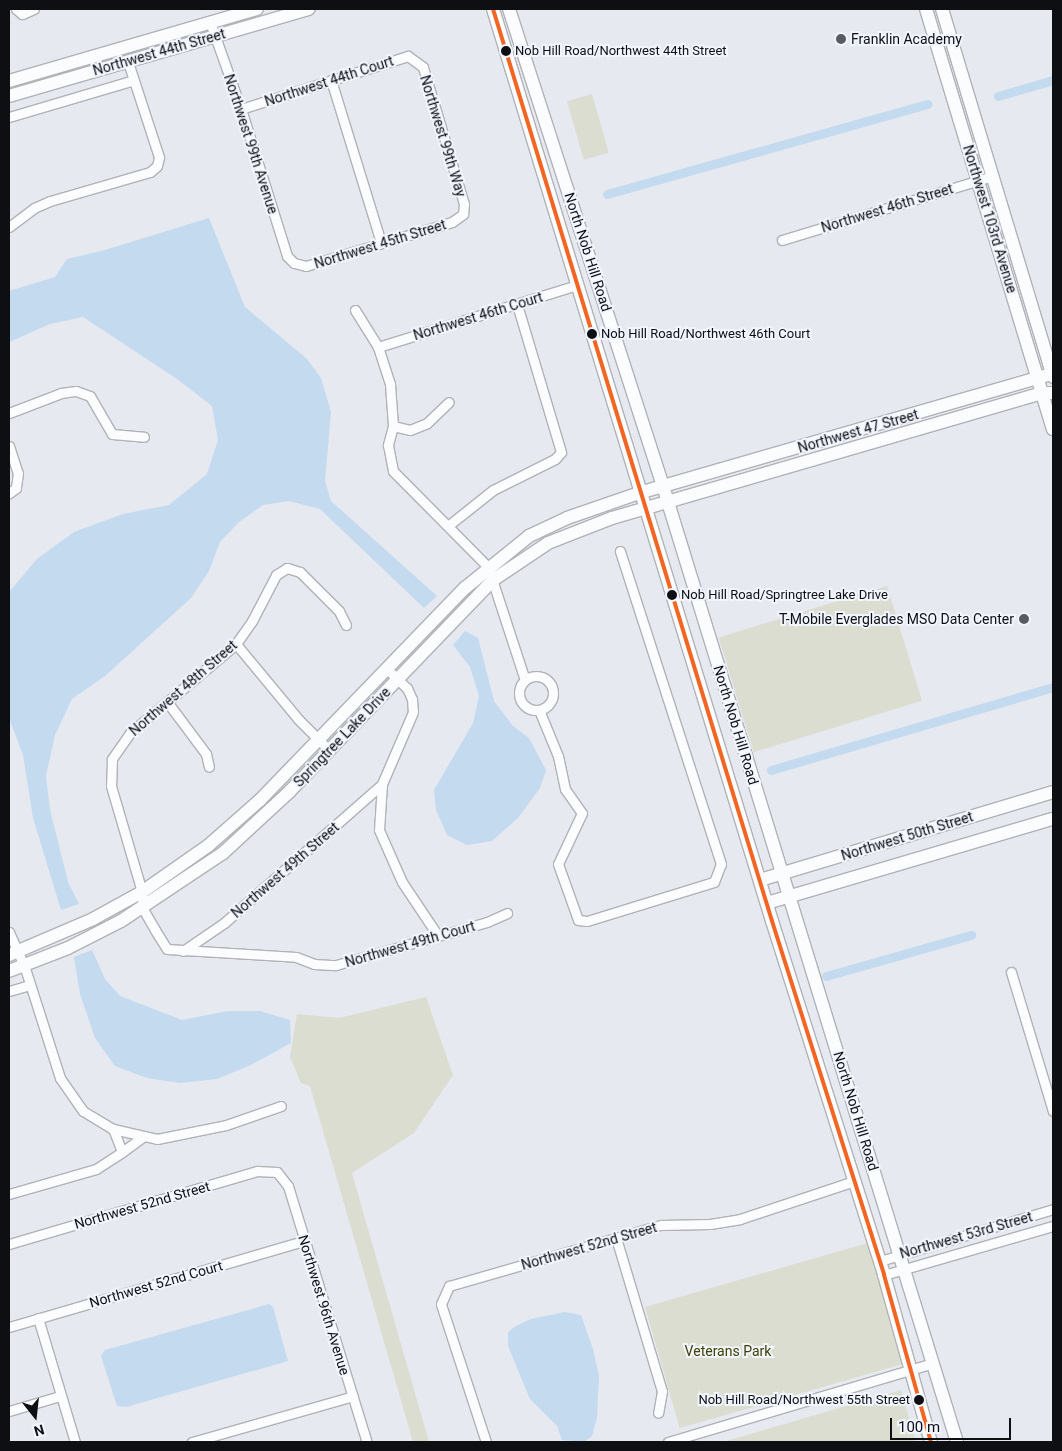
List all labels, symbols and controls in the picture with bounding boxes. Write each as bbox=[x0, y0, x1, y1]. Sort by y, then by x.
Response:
street label: Northwest 44th Street bbox=[91, 25, 227, 79]
place label: Franklin Academy bbox=[851, 31, 962, 47]
marker: Franklin Academy bbox=[835, 33, 847, 45]
place label: Nob Hill Road/Northwest 44th Street bbox=[515, 43, 727, 59]
marker: Nob Hill Road/Northwest 44th Street bbox=[501, 46, 511, 56]
street label: Northwest 44th Court bbox=[262, 52, 396, 110]
street label: Northwest 99th Avenue bbox=[220, 72, 282, 216]
street label: Northwest 99th Way bbox=[416, 73, 470, 199]
street label: Northwest 103rd Avenue bbox=[959, 143, 1021, 295]
street label: Northwest 46th Street bbox=[819, 180, 955, 236]
street label: North Nob Hill Road bbox=[561, 190, 615, 314]
street label: Northwest 45th Street bbox=[312, 216, 448, 272]
street label: Northwest 46th Court bbox=[411, 288, 545, 344]
place label: Nob Hill Road/Northwest 46th Court bbox=[601, 326, 810, 342]
marker: Nob Hill Road/Northwest 46th Court bbox=[587, 329, 597, 339]
street label: Northwest 47 Street bbox=[796, 406, 920, 456]
place label: Nob Hill Road/Springtree Lake Drive bbox=[681, 587, 888, 603]
marker: Nob Hill Road/Springtree Lake Drive bbox=[667, 590, 677, 600]
place label: T-Mobile Everglades MSO Data Center bbox=[779, 611, 1014, 627]
marker: T-Mobile Everglades MSO Data Center bbox=[1018, 613, 1030, 625]
street label: Northwest 48th Street bbox=[126, 637, 240, 739]
street label: North Nob Hill Road bbox=[710, 663, 762, 787]
street label: Springtree Lake Drive bbox=[290, 684, 394, 790]
street label: Northwest 50th Street bbox=[839, 808, 975, 864]
street label: Northwest 49th Street bbox=[228, 819, 342, 921]
street label: Northwest 49th Court bbox=[343, 917, 477, 971]
street label: North Nob Hill Road bbox=[830, 1049, 882, 1173]
street label: Northwest 52nd Street bbox=[72, 1178, 212, 1232]
street label: Northwest 53rd Street bbox=[898, 1208, 1034, 1262]
street label: Northwest 52nd Street bbox=[519, 1219, 659, 1273]
street label: Northwest 96th Avenue bbox=[295, 1233, 353, 1377]
street label: Northwest 52nd Court bbox=[87, 1257, 225, 1311]
park label: Veterans Park bbox=[685, 1343, 771, 1359]
north arrow bbox=[10, 1391, 60, 1441]
place label: Nob Hill Road/Northwest 55th Street bbox=[698, 1392, 910, 1408]
marker: Nob Hill Road/Northwest 55th Street bbox=[914, 1395, 924, 1405]
scale bar bbox=[892, 1408, 1013, 1440]
text: 100 m bbox=[898, 1418, 940, 1436]
text: N bbox=[32, 1421, 46, 1439]

